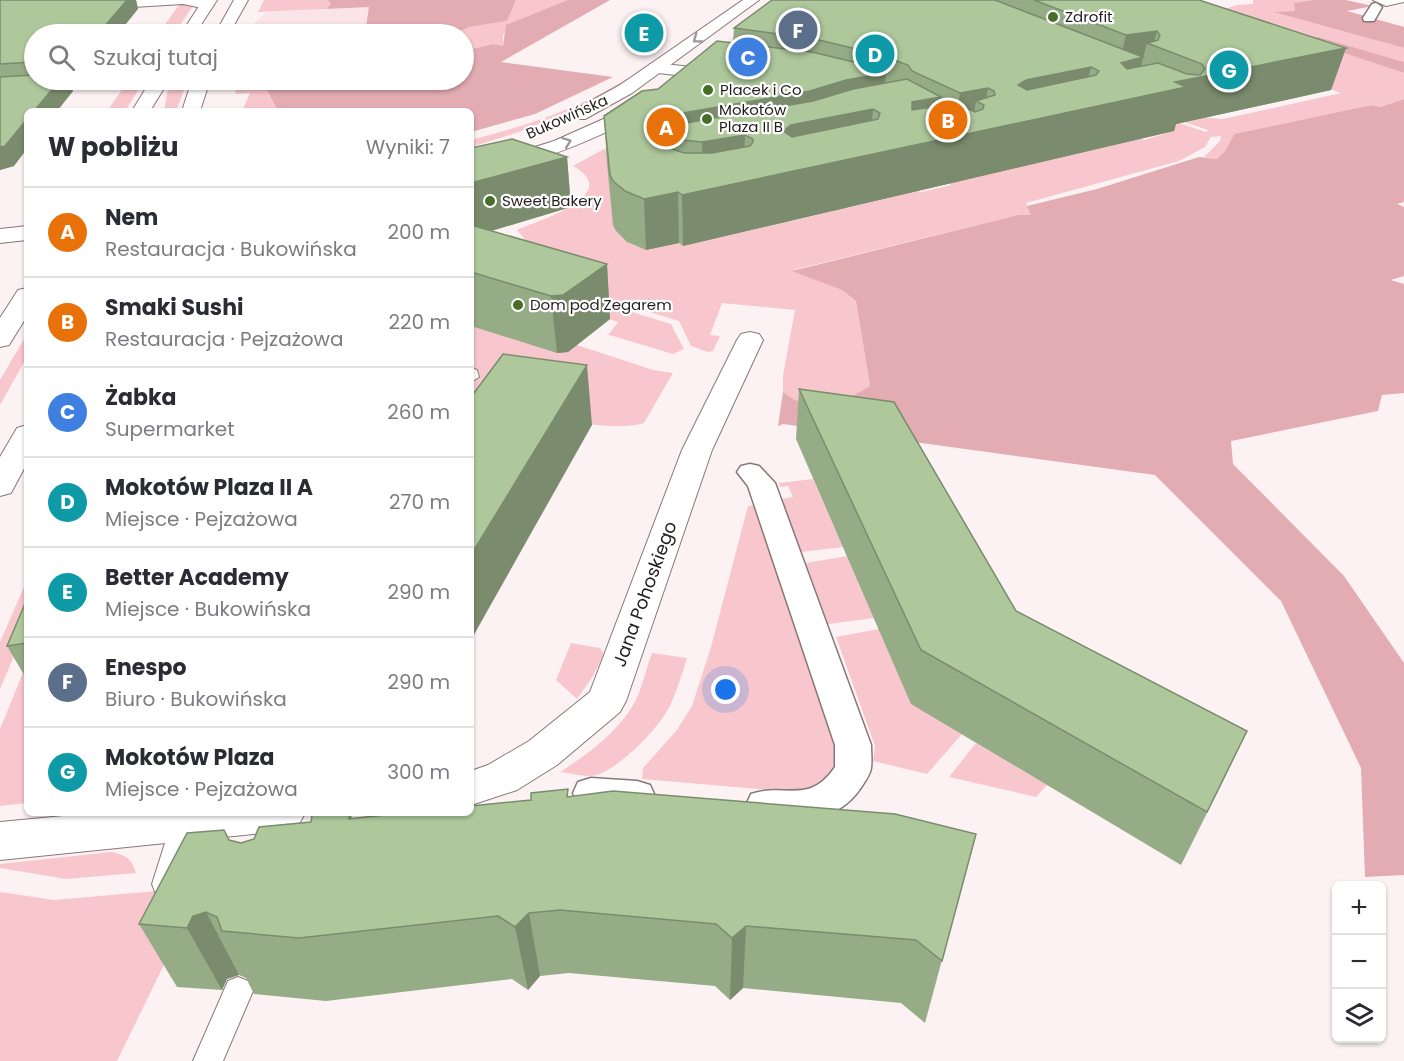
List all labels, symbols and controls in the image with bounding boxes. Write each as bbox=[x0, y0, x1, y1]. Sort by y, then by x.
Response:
place label: Zdrofit bbox=[1065, 6, 1113, 27]
pin: F bbox=[778, 8, 818, 52]
pin: E bbox=[624, 10, 664, 56]
marker: Zdrofit bbox=[1046, 10, 1060, 24]
search box bbox=[24, 24, 474, 90]
one-way arrow bbox=[692, 32, 703, 43]
pin: D bbox=[856, 32, 894, 76]
pin: C bbox=[728, 34, 768, 80]
icon: search bbox=[45, 41, 78, 74]
text: Szukaj tutaj bbox=[93, 42, 218, 73]
pin: G bbox=[1210, 48, 1248, 92]
place label: Placek i Co bbox=[720, 79, 802, 100]
marker: Placek i Co bbox=[701, 83, 715, 97]
street label: Bukowińska bbox=[523, 89, 611, 144]
pin: B bbox=[928, 98, 968, 142]
place label: Mokotów Plaza II B bbox=[719, 99, 787, 137]
pin: A bbox=[646, 104, 686, 150]
marker: Mokotów Plaza II B bbox=[700, 112, 714, 126]
text: W pobliżu bbox=[48, 129, 179, 165]
text: Wyniki: 7 bbox=[366, 133, 450, 161]
one-way arrow bbox=[560, 137, 571, 149]
place label: Sweet Bakery bbox=[502, 190, 602, 211]
marker: Sweet Bakery bbox=[483, 194, 497, 208]
text: Nem bbox=[105, 202, 158, 233]
text: A bbox=[60, 218, 75, 246]
text: 200 m bbox=[387, 218, 450, 246]
text: Restauracja · Bukowińska bbox=[105, 235, 357, 263]
text: Smaki Sushi bbox=[105, 292, 243, 323]
place label: Dom pod Zegarem bbox=[530, 294, 672, 315]
marker: Dom pod Zegarem bbox=[511, 298, 525, 312]
text: B bbox=[61, 308, 74, 336]
text: 220 m bbox=[389, 308, 450, 336]
text: Restauracja · Pejzażowa bbox=[105, 325, 344, 353]
text: Żabka bbox=[105, 382, 177, 413]
text: C bbox=[60, 398, 75, 426]
text: 260 m bbox=[387, 398, 450, 426]
text: Supermarket bbox=[105, 415, 234, 443]
text: Mokotów Plaza II A bbox=[105, 472, 313, 503]
text: D bbox=[60, 488, 75, 516]
text: 270 m bbox=[389, 488, 450, 516]
text: Miejsce · Pejzażowa bbox=[105, 505, 298, 533]
street label: Jana Pohoskiego bbox=[607, 518, 682, 670]
text: Better Academy bbox=[105, 562, 289, 593]
text: E bbox=[62, 578, 73, 606]
text: 290 m bbox=[387, 578, 450, 606]
text: Miejsce · Bukowińska bbox=[105, 595, 311, 623]
text: Enespo bbox=[105, 652, 187, 683]
text: F bbox=[62, 668, 73, 696]
text: 290 m bbox=[387, 668, 450, 696]
your location bbox=[711, 675, 740, 704]
text: Biuro · Bukowińska bbox=[105, 685, 287, 713]
text: Mokotów Plaza bbox=[105, 742, 275, 773]
text: G bbox=[60, 758, 75, 786]
text: 300 m bbox=[387, 758, 450, 786]
text: Miejsce · Pejzażowa bbox=[105, 775, 298, 803]
map controls bbox=[1332, 881, 1386, 1043]
button: + bbox=[1332, 881, 1386, 935]
button: − bbox=[1332, 935, 1386, 989]
button: layers bbox=[1332, 989, 1386, 1043]

